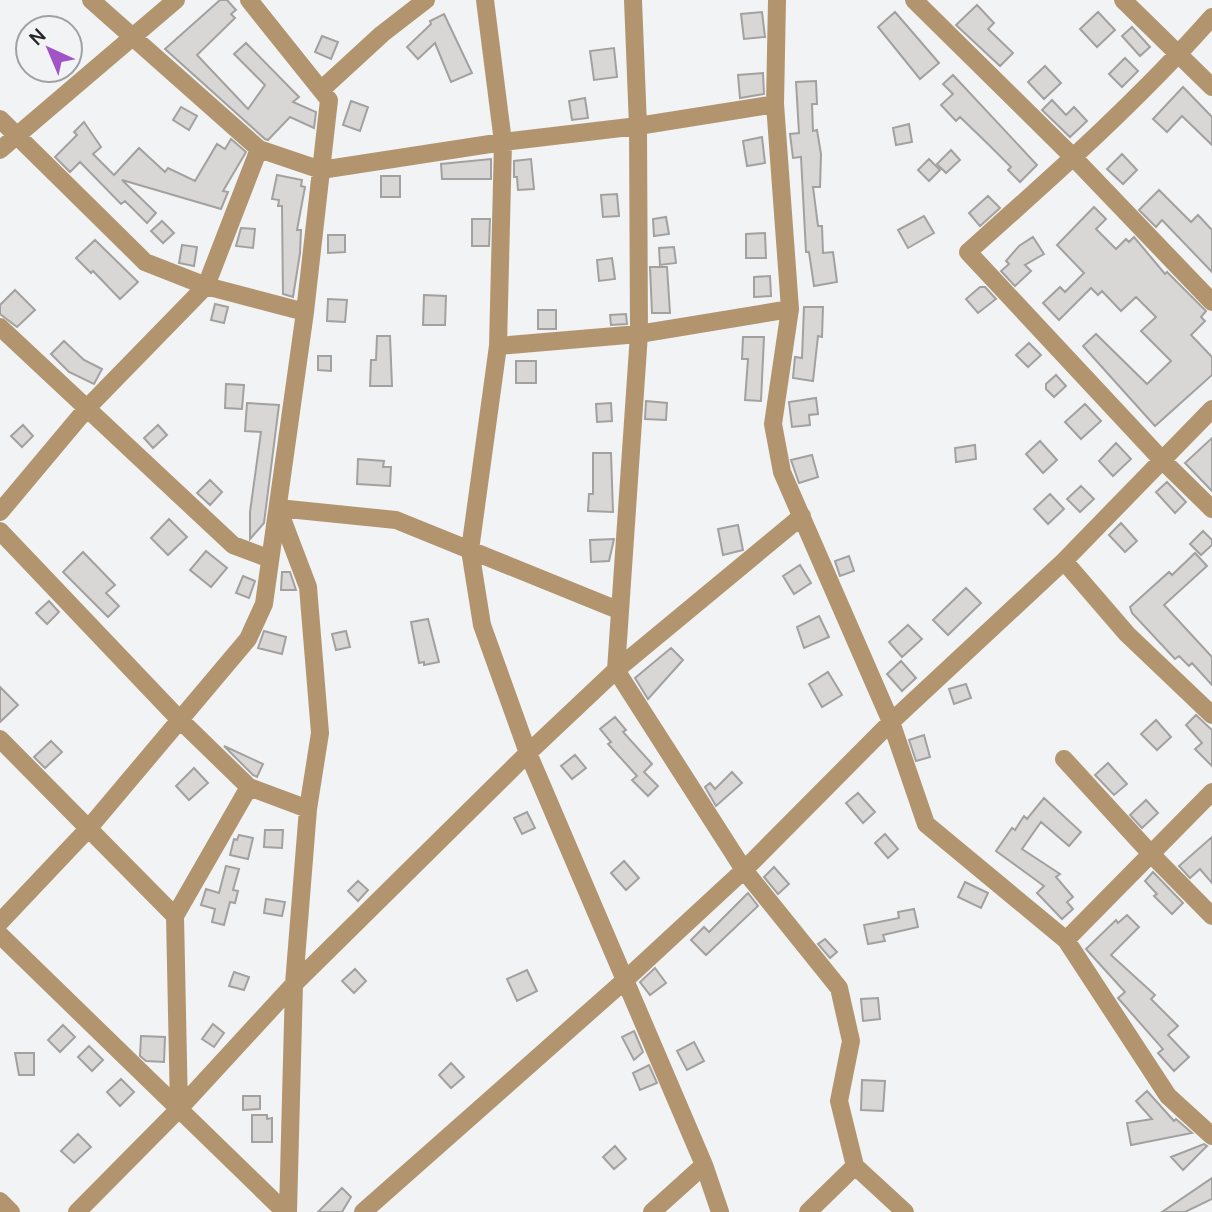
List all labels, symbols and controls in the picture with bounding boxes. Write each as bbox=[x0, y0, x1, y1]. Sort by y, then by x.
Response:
north arrow bbox=[14, 14, 84, 84]
text: N bbox=[23, 23, 51, 51]

